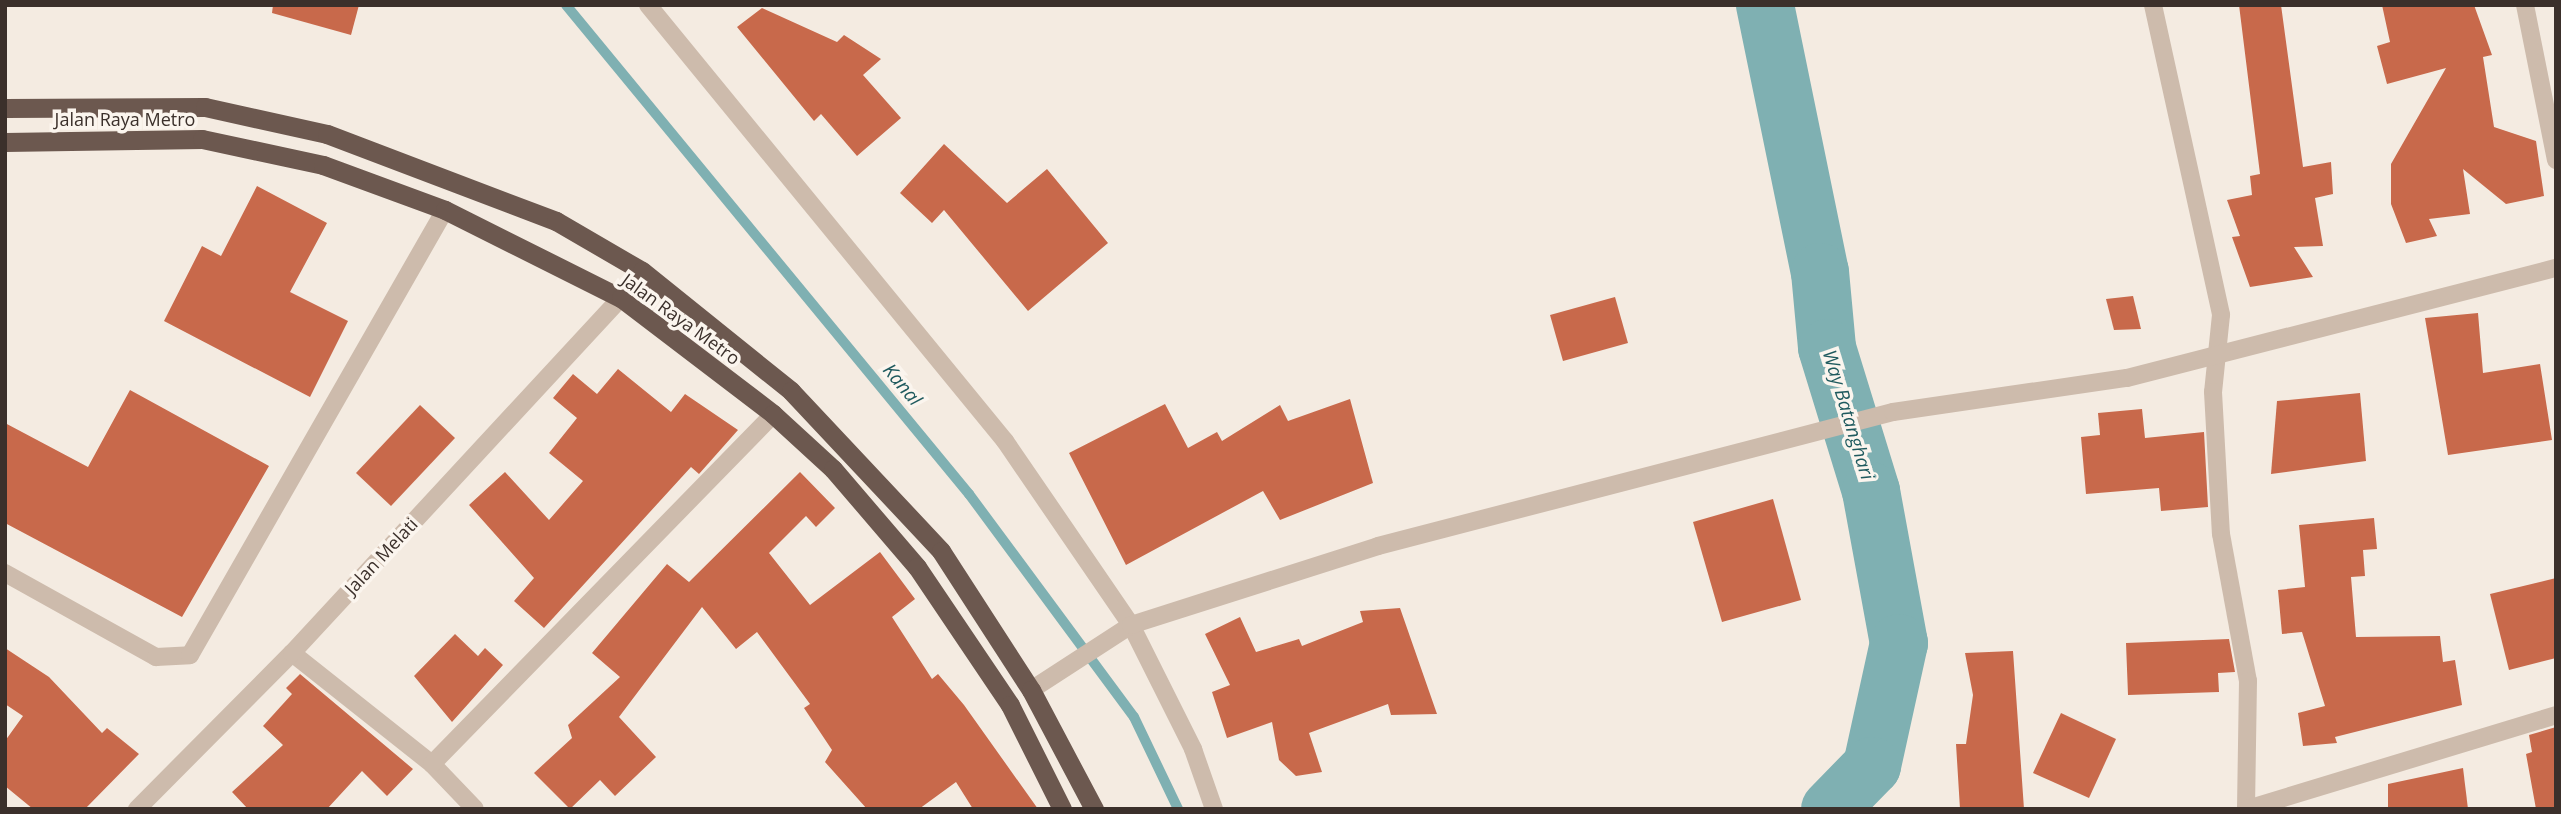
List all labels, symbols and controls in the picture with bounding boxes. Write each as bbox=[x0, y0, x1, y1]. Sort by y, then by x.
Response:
street label: Jalan Raya Metro bbox=[55, 108, 195, 130]
street label: Jalan Raya Metro bbox=[618, 269, 744, 369]
water label: Way Batanghari bbox=[1817, 347, 1879, 483]
water label: Kanal bbox=[878, 359, 926, 411]
street label: Jalan Melati bbox=[340, 513, 422, 599]

